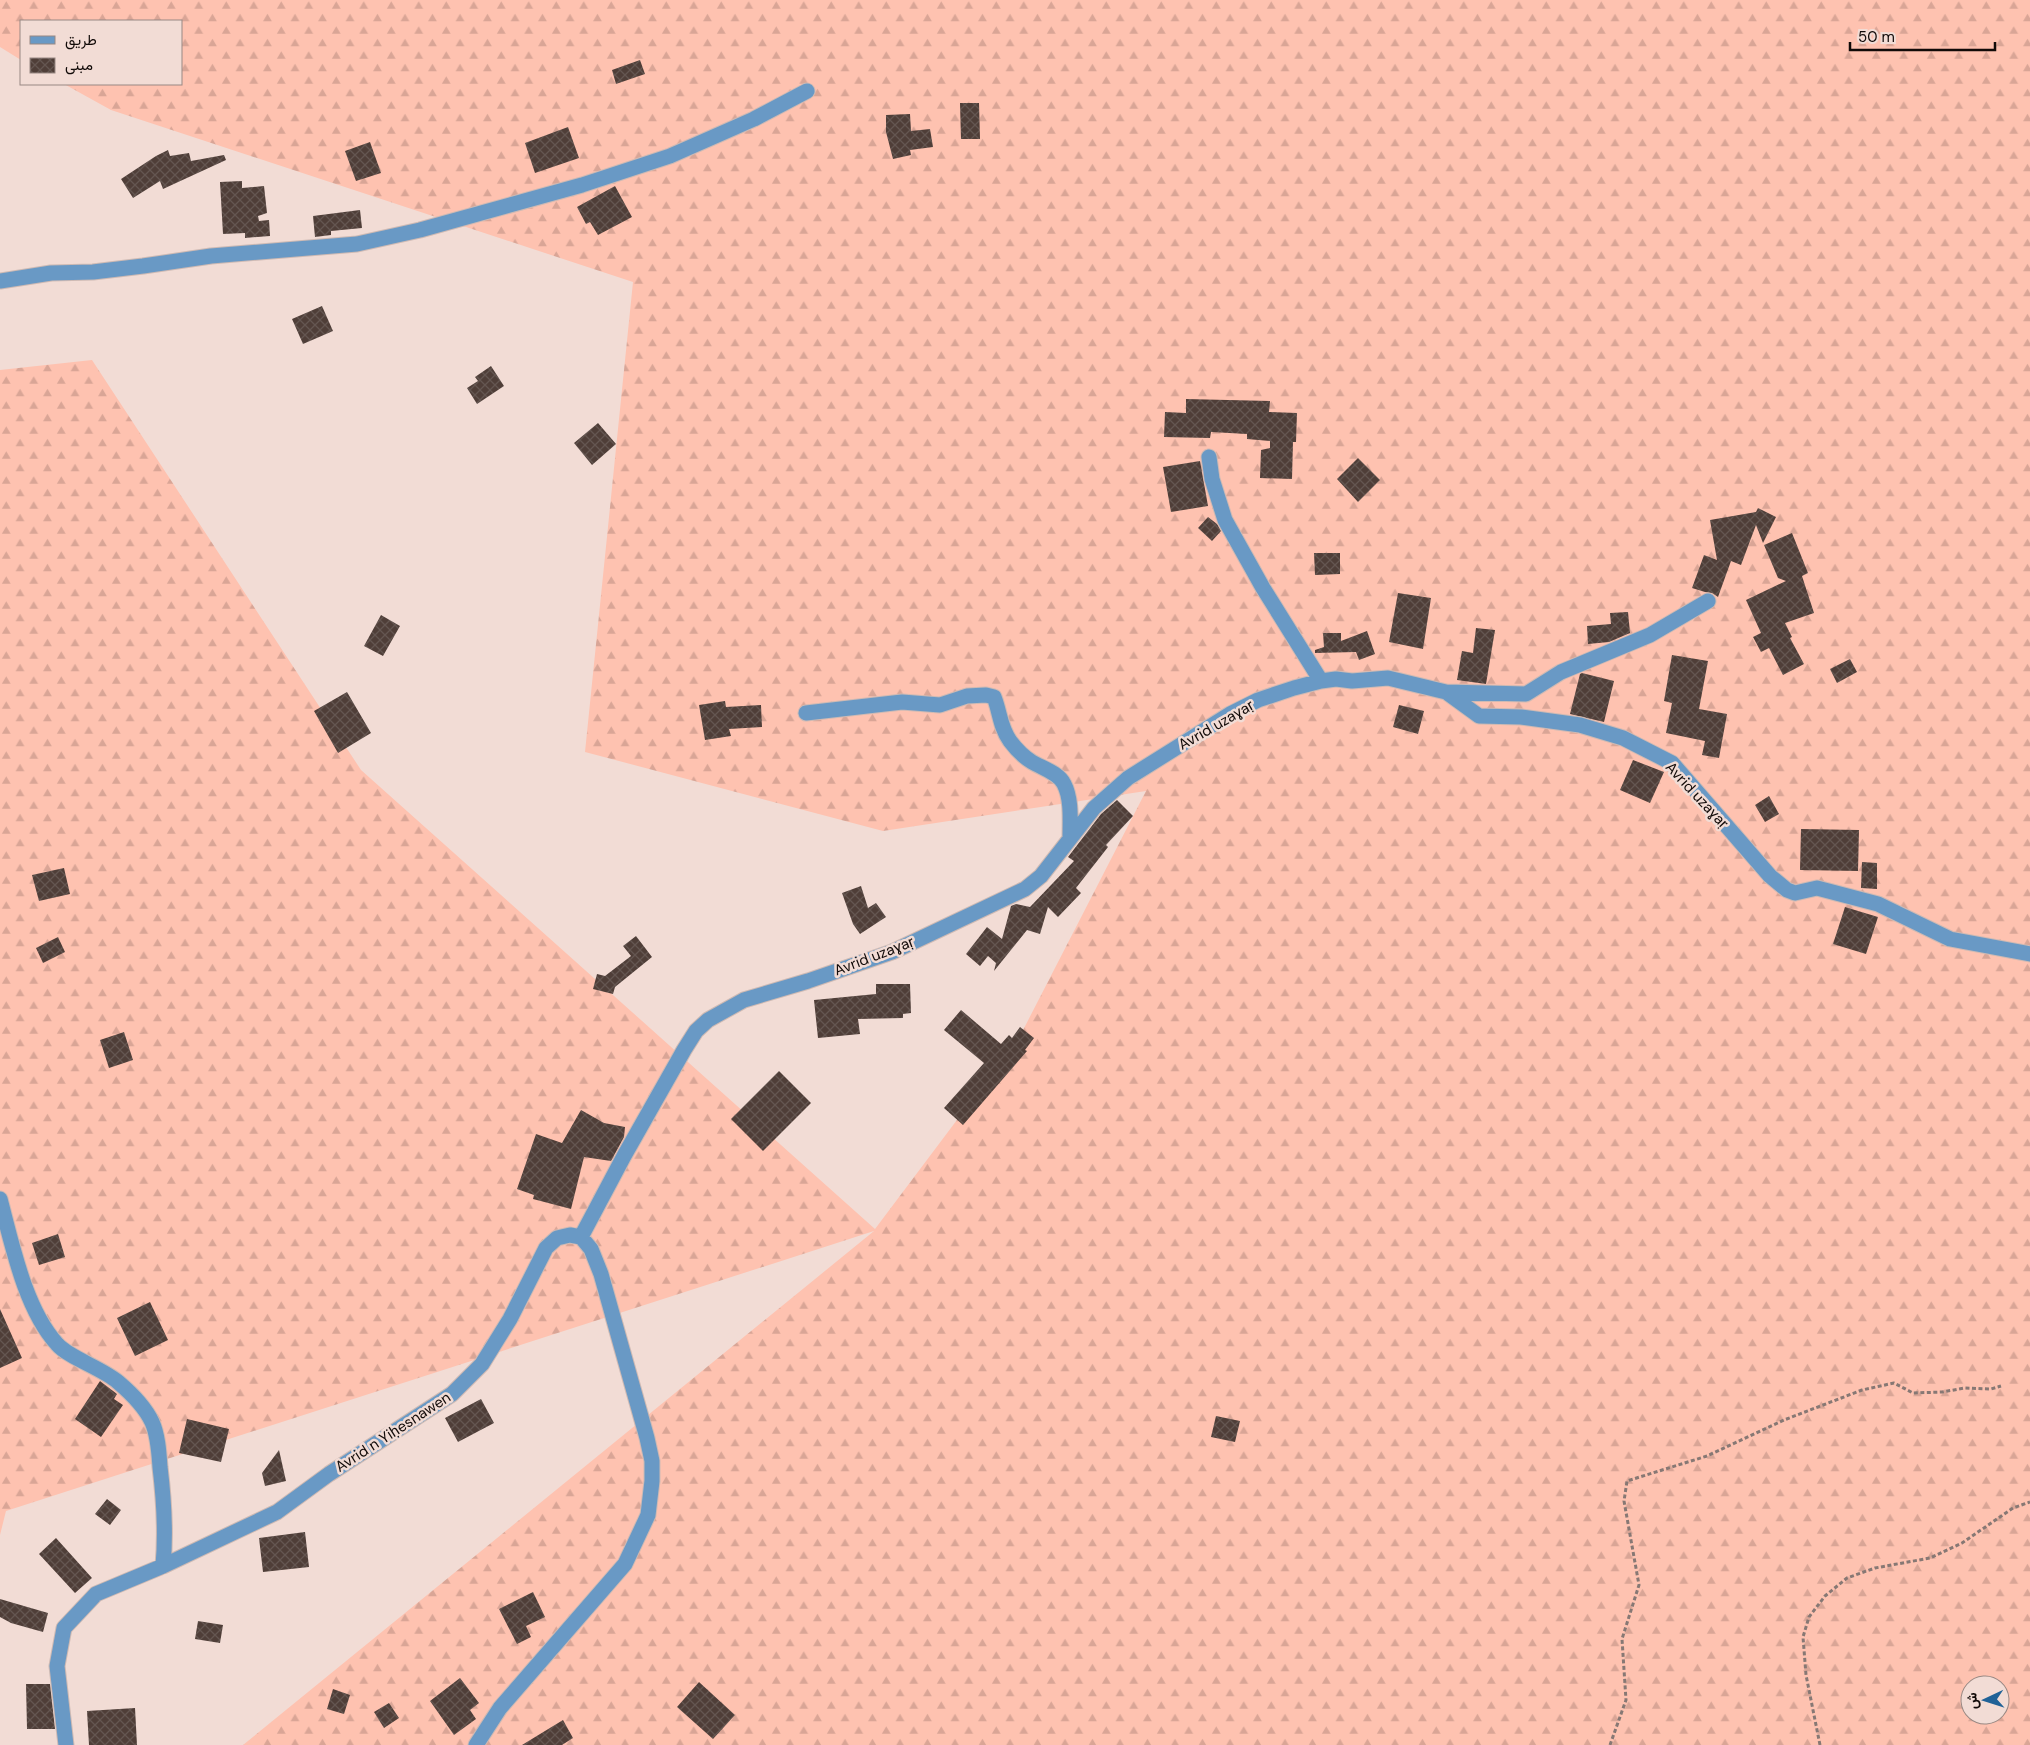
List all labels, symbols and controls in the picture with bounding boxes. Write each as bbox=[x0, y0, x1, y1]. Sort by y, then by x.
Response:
legend bbox=[20, 20, 182, 85]
scale bar bbox=[1850, 20, 1995, 52]
text: 50 m bbox=[1858, 27, 1895, 47]
text: طريق bbox=[65, 30, 97, 50]
text: مبنى bbox=[65, 55, 93, 75]
street label: Avrid uzaɣaṛ bbox=[1175, 695, 1257, 755]
street label: Avrid uzaɣaṛ bbox=[1661, 757, 1733, 833]
street label: Avrid uzaɣaṛ bbox=[831, 932, 917, 980]
street label: Avrid n Yiḥesnawen bbox=[331, 1387, 455, 1477]
north arrow bbox=[1960, 1675, 2010, 1725]
text: ش bbox=[1962, 1692, 1982, 1710]

